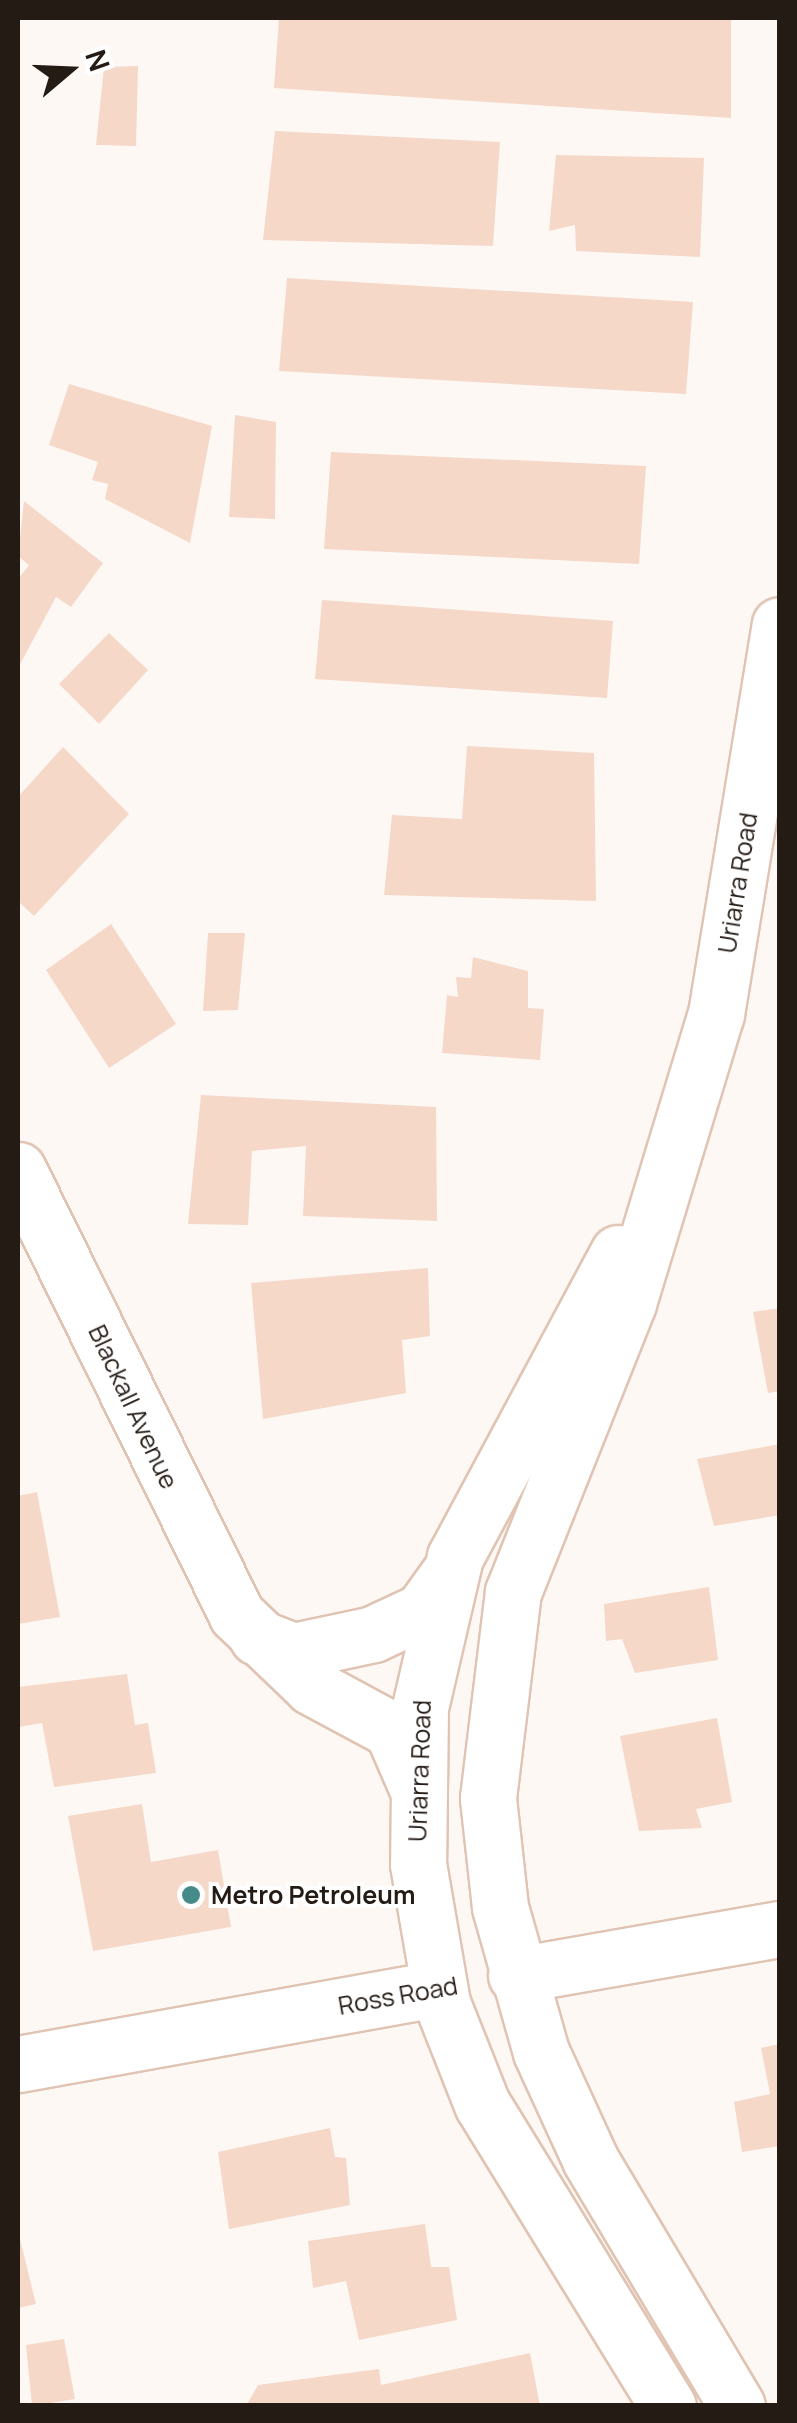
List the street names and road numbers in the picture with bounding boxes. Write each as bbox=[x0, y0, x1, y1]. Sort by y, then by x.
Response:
street label: Uriarra Road bbox=[712, 811, 764, 955]
street label: Blackall Avenue bbox=[82, 1320, 184, 1494]
street label: Uriarra Road bbox=[403, 1700, 437, 1842]
street label: Ross Road bbox=[336, 1971, 460, 2021]

